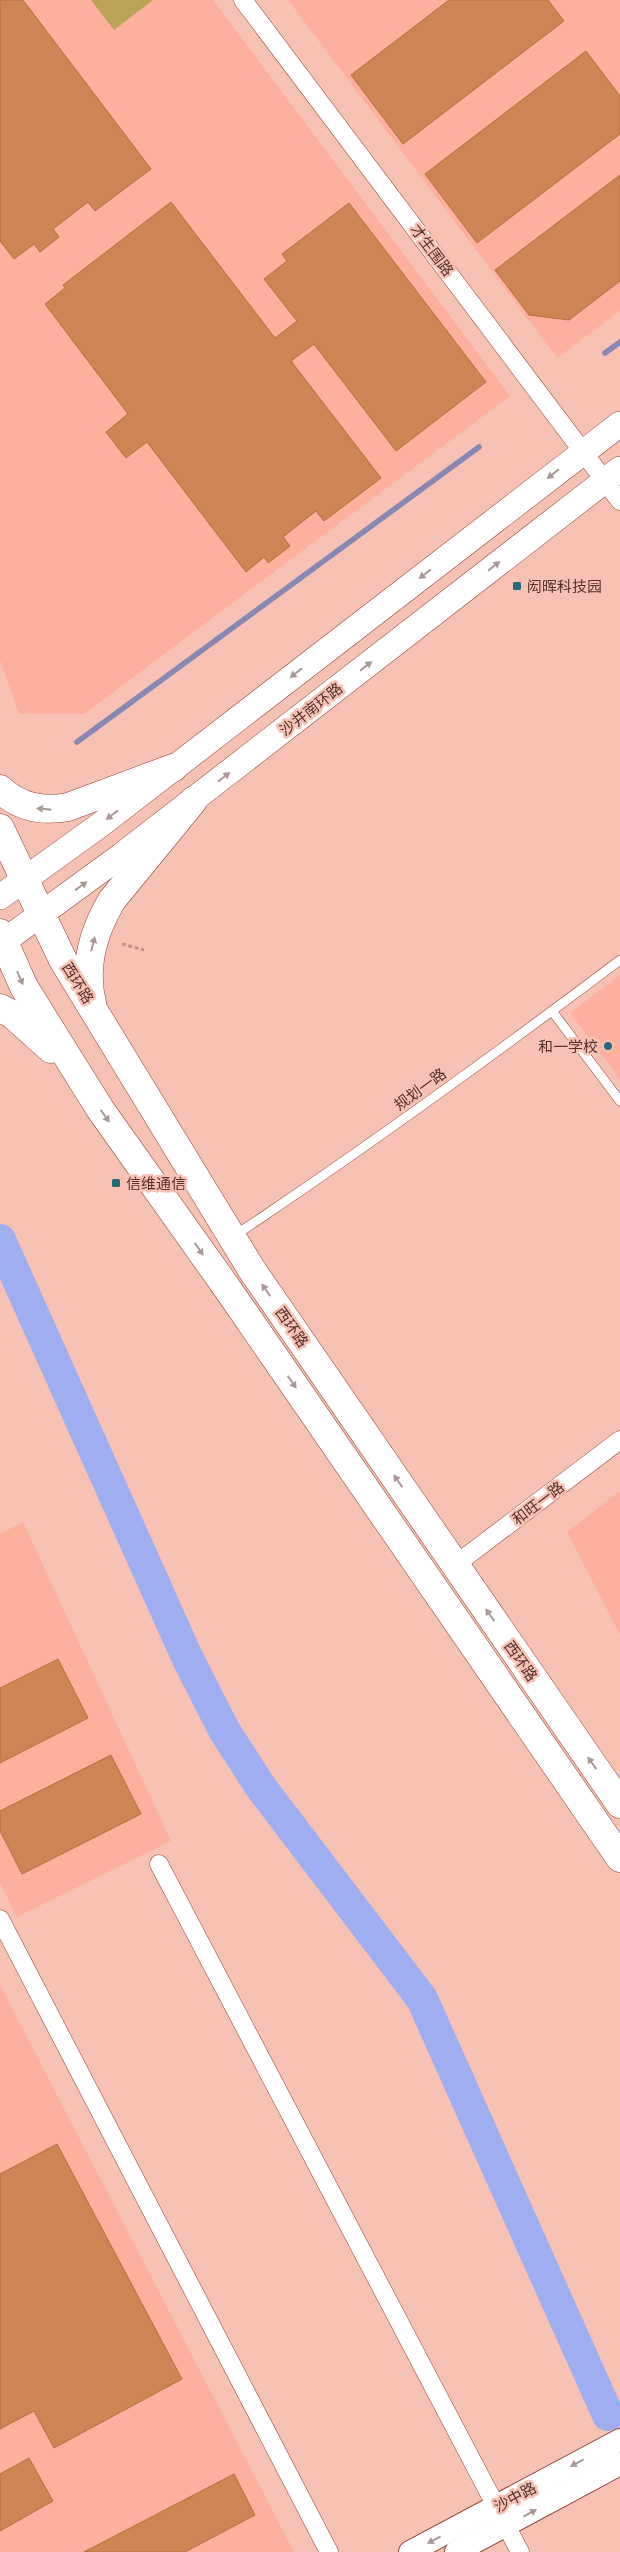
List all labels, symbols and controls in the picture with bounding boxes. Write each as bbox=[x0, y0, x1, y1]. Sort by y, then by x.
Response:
street label: 才生围路 bbox=[406, 220, 458, 280]
one-way arrow bbox=[547, 469, 560, 480]
one-way arrow bbox=[487, 561, 500, 572]
one-way arrow bbox=[419, 568, 432, 579]
place label: 闳晖科技园 bbox=[527, 576, 602, 597]
marker: 闳晖科技园 bbox=[511, 580, 523, 592]
one-way arrow bbox=[359, 661, 372, 672]
one-way arrow bbox=[290, 668, 303, 679]
street label: 沙井南环路 bbox=[275, 678, 347, 740]
one-way arrow bbox=[217, 771, 230, 782]
one-way arrow bbox=[36, 805, 52, 813]
one-way arrow bbox=[106, 810, 119, 821]
one-way arrow bbox=[74, 881, 88, 891]
one-way arrow bbox=[89, 937, 97, 952]
street label: 西环路 bbox=[57, 958, 99, 1008]
one-way arrow bbox=[16, 971, 24, 985]
place label: 和一学校 bbox=[538, 1036, 598, 1057]
marker: 和一学校 bbox=[602, 1040, 614, 1052]
street label: 规划一路 bbox=[390, 1063, 450, 1115]
one-way arrow bbox=[100, 1109, 110, 1123]
place label: 信维通信 bbox=[126, 1173, 186, 1194]
marker: 信维通信 bbox=[110, 1177, 122, 1189]
one-way arrow bbox=[194, 1242, 204, 1256]
one-way arrow bbox=[261, 1283, 271, 1297]
street label: 西环路 bbox=[270, 1303, 314, 1351]
one-way arrow bbox=[287, 1375, 296, 1389]
one-way arrow bbox=[393, 1475, 403, 1488]
street label: 和旺一路 bbox=[508, 1477, 568, 1529]
one-way arrow bbox=[485, 1608, 495, 1622]
street label: 西环路 bbox=[499, 1637, 543, 1685]
one-way arrow bbox=[587, 1757, 597, 1770]
one-way arrow bbox=[570, 2459, 584, 2468]
street label: 沙中路 bbox=[490, 2477, 540, 2517]
one-way arrow bbox=[523, 2509, 537, 2517]
one-way arrow bbox=[427, 2535, 440, 2544]

